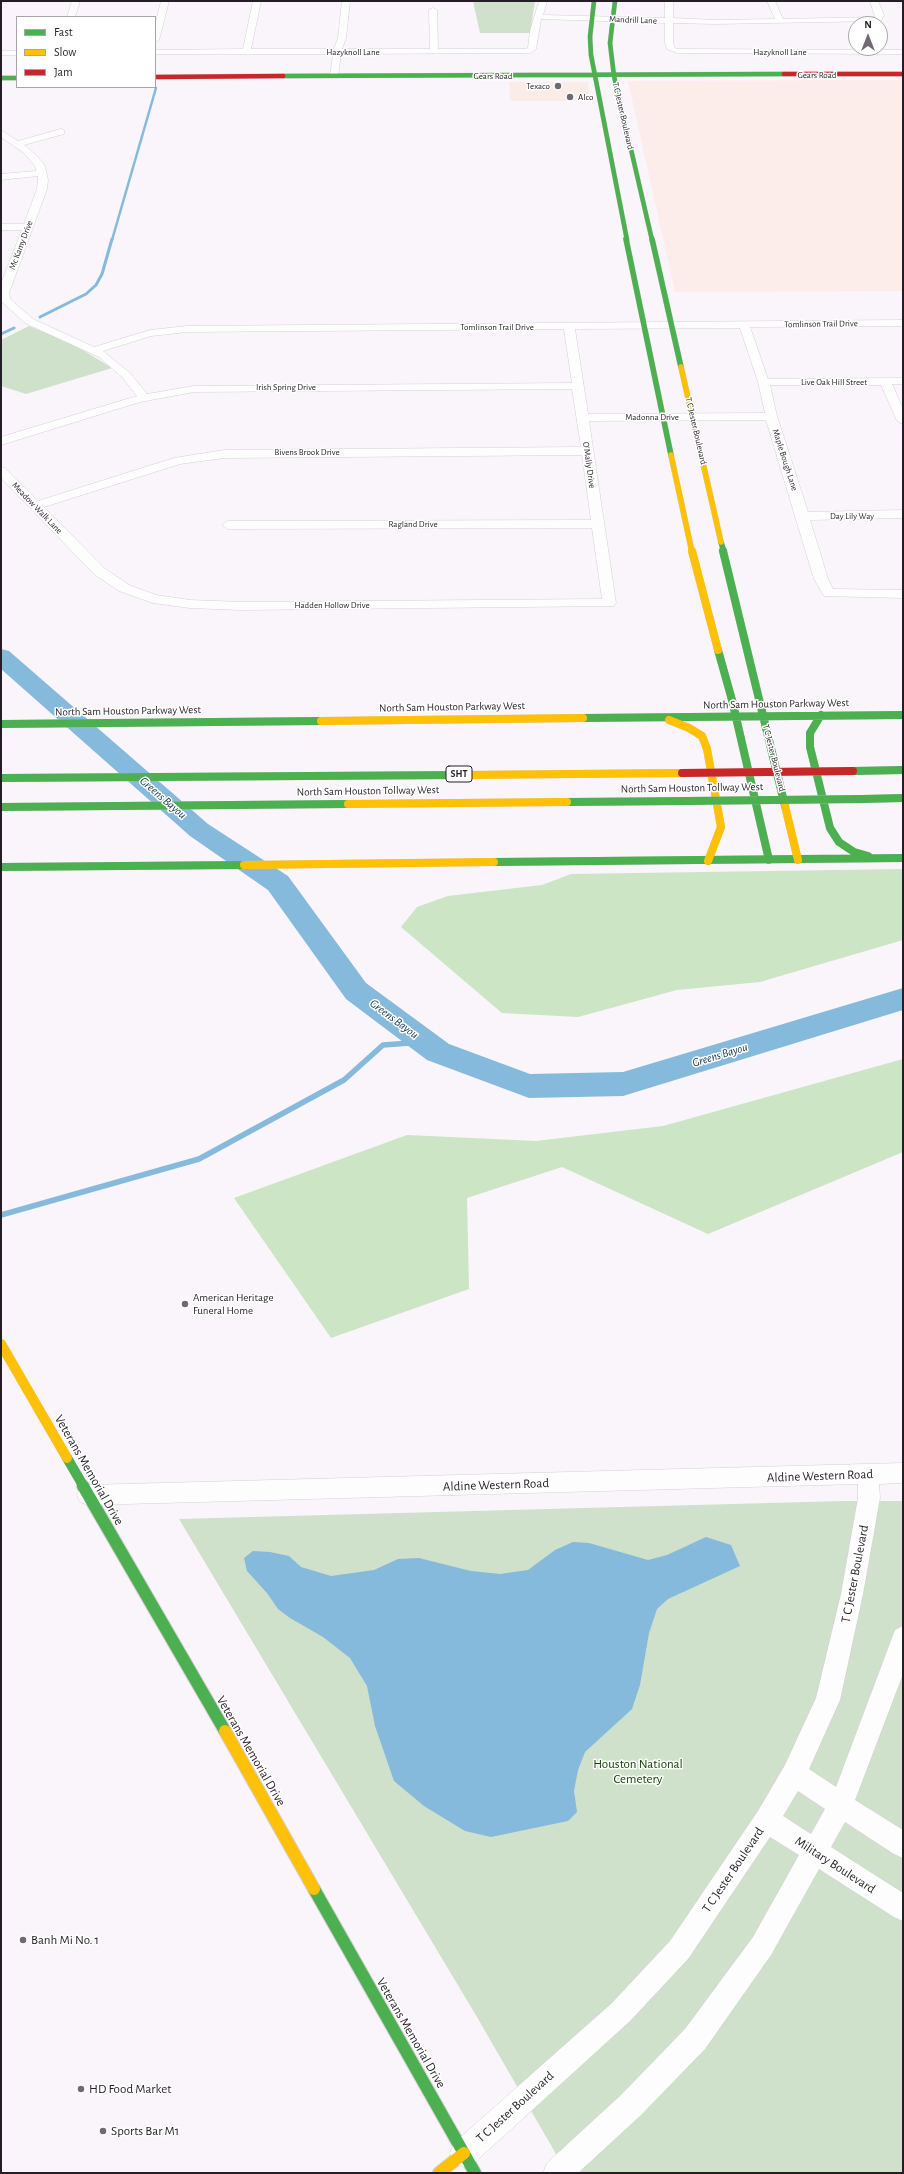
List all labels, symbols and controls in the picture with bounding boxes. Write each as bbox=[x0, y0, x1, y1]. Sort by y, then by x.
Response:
street label: Mandrill Lane bbox=[609, 14, 657, 26]
legend bbox=[16, 16, 156, 88]
north arrow bbox=[848, 16, 888, 56]
text: N bbox=[864, 19, 872, 30]
text: Fast bbox=[54, 26, 73, 38]
text: Slow bbox=[54, 46, 76, 58]
street label: Hazyknoll Lane bbox=[326, 47, 380, 57]
street label: Hazyknoll Lane bbox=[753, 47, 807, 57]
text: Jam bbox=[54, 66, 73, 78]
street label: Gears Road bbox=[797, 70, 837, 80]
street label: Gears Road bbox=[473, 71, 513, 81]
place label: Texaco bbox=[526, 81, 550, 91]
marker: Texaco bbox=[553, 81, 563, 91]
street label: T C Jester Boulevard bbox=[610, 81, 636, 151]
marker: Alco bbox=[565, 92, 575, 102]
place label: Alco bbox=[578, 92, 593, 102]
street label: Mc Kamy Drive bbox=[7, 219, 35, 271]
street label: Tomlinson Trail Drive bbox=[784, 318, 858, 330]
street label: Tomlinson Trail Drive bbox=[460, 322, 534, 332]
street label: Live Oak Hill Street bbox=[801, 377, 867, 387]
street label: Irish Spring Drive bbox=[256, 382, 316, 392]
street label: T C Jester Boulevard bbox=[683, 396, 709, 466]
street label: Madonna Drive bbox=[625, 412, 679, 422]
street label: Maple Bough Lane bbox=[770, 428, 800, 492]
street label: O'Mally Drive bbox=[580, 441, 598, 489]
street label: Bivens Brook Drive bbox=[274, 447, 340, 457]
street label: Meadow Walk Lane bbox=[10, 480, 64, 536]
street label: Day Lily Way bbox=[830, 511, 874, 521]
street label: Ragland Drive bbox=[388, 519, 438, 529]
street label: Hadden Hollow Drive bbox=[294, 600, 370, 610]
street label: North Sam Houston Parkway West bbox=[703, 696, 849, 712]
street label: North Sam Houston Parkway West bbox=[379, 699, 525, 715]
street label: North Sam Houston Parkway West bbox=[55, 703, 201, 719]
street label: T C Jester Boulevard bbox=[760, 723, 788, 793]
road number: SHT bbox=[446, 766, 472, 782]
water label: Greens Bayou bbox=[137, 774, 189, 822]
street label: North Sam Houston Tollway West bbox=[621, 780, 763, 796]
street label: North Sam Houston Tollway West bbox=[297, 783, 439, 799]
water label: Greens Bayou bbox=[367, 996, 421, 1042]
water label: Greens Bayou bbox=[691, 1040, 749, 1070]
place label: American Heritage Funeral Home bbox=[193, 1291, 274, 1317]
marker: American Heritage Funeral Home bbox=[180, 1299, 190, 1309]
street label: Veterans Memorial Drive bbox=[51, 1412, 127, 1528]
street label: Aldine Western Road bbox=[767, 1466, 873, 1486]
street label: Aldine Western Road bbox=[443, 1475, 549, 1495]
street label: T C Jester Boulevard bbox=[838, 1524, 872, 1624]
street label: Veterans Memorial Drive bbox=[213, 1693, 289, 1809]
park label: Houston National Cemetery bbox=[593, 1756, 683, 1787]
street label: T C Jester Boulevard bbox=[699, 1824, 767, 1916]
street label: Military Boulevard bbox=[792, 1833, 878, 1897]
place label: Banh Mi No. 1 bbox=[31, 1932, 99, 1948]
marker: Banh Mi No. 1 bbox=[18, 1935, 28, 1945]
street label: Veterans Memorial Drive bbox=[373, 1975, 449, 2091]
street label: T C Jester Boulevard bbox=[473, 2068, 557, 2146]
place label: HD Food Market bbox=[89, 2081, 171, 2097]
marker: HD Food Market bbox=[76, 2084, 86, 2094]
place label: Sports Bar M1 bbox=[111, 2123, 179, 2139]
marker: Sports Bar M1 bbox=[98, 2126, 108, 2136]

